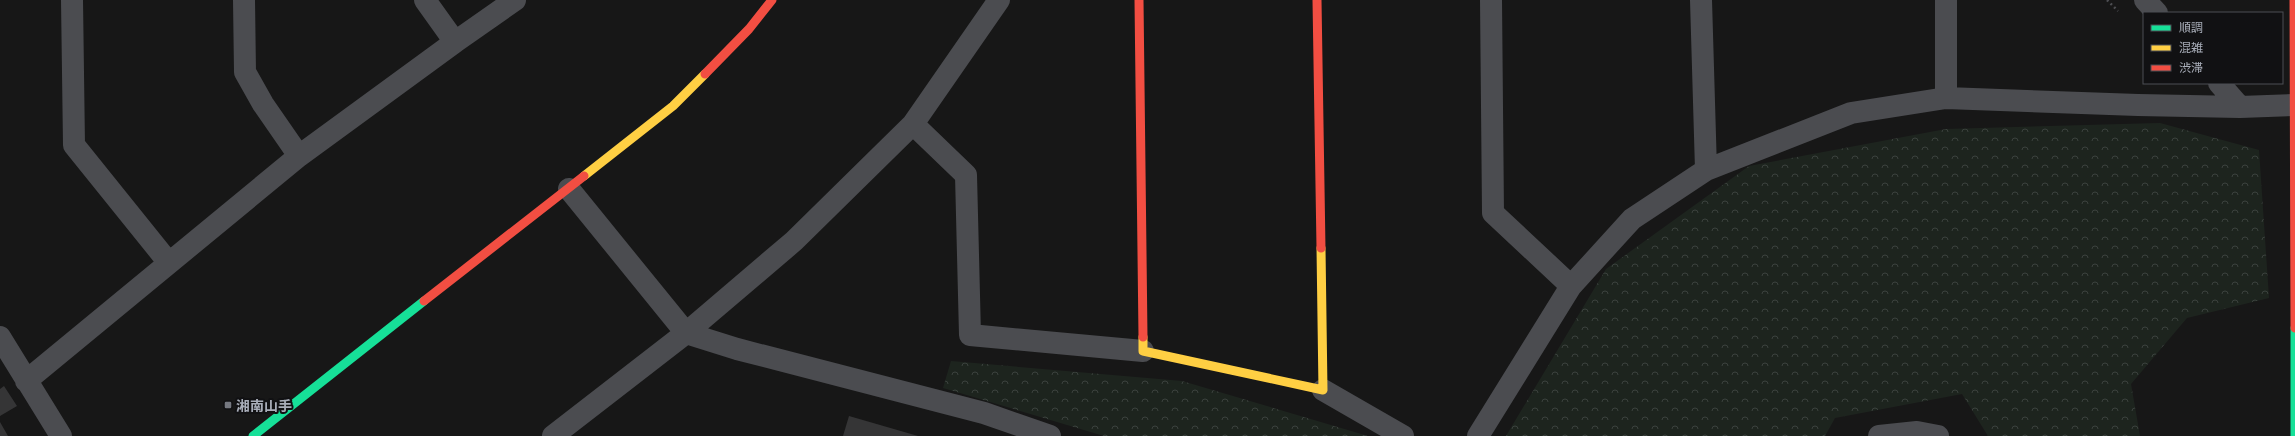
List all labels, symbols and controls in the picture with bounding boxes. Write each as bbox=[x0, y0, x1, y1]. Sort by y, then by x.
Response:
legend bbox=[2143, 12, 2283, 84]
text: 順調 bbox=[2179, 20, 2203, 35]
text: 混雑 bbox=[2179, 40, 2203, 55]
text: 渋滞 bbox=[2179, 60, 2203, 75]
place label: 湘南山手 bbox=[236, 397, 292, 414]
marker: 湘南山手 bbox=[223, 400, 233, 410]

